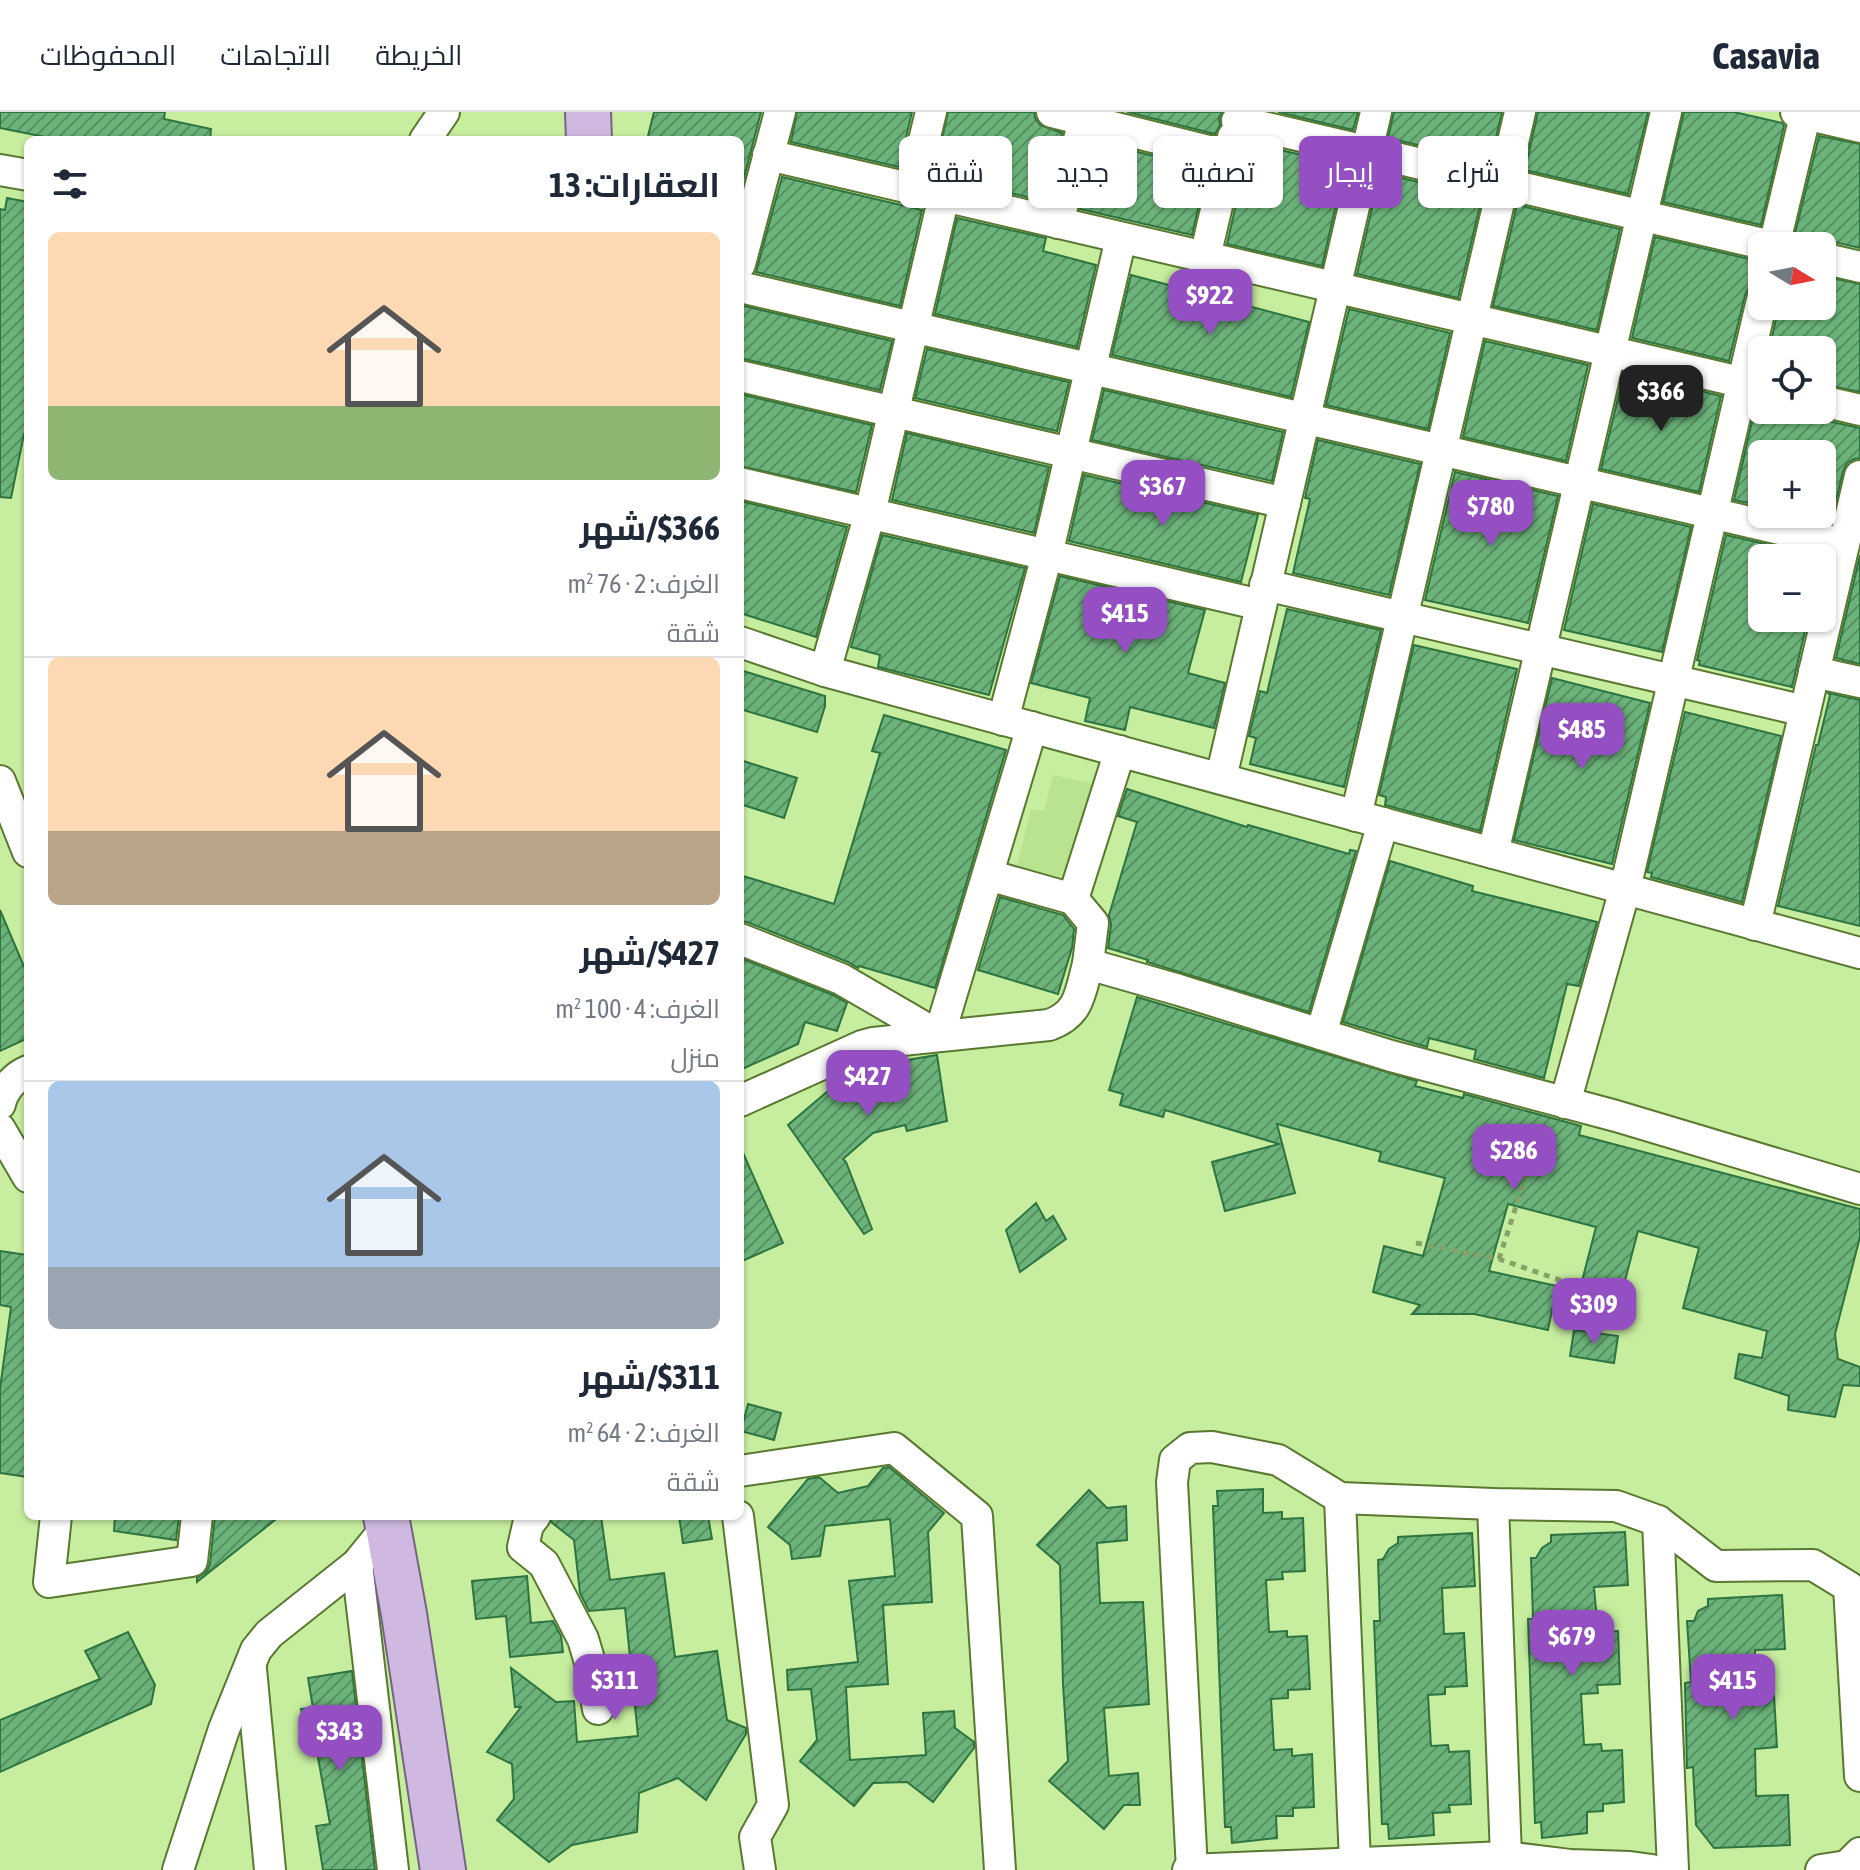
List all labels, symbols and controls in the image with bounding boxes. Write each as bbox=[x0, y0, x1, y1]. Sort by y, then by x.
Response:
text: Casavia bbox=[1712, 34, 1820, 77]
text: المحفوظات bbox=[40, 39, 176, 71]
text: الاتجاهات bbox=[220, 39, 331, 71]
text: الخريطة bbox=[375, 39, 463, 71]
chip: شقة bbox=[899, 136, 1012, 208]
chip: جديد bbox=[1028, 136, 1137, 208]
chip: تصفية bbox=[1153, 136, 1283, 208]
chip: إيجار bbox=[1299, 136, 1402, 208]
chip: شراء bbox=[1418, 136, 1528, 208]
icon: filters bbox=[48, 162, 92, 206]
text: العقارات: 13 bbox=[549, 165, 720, 204]
north arrow bbox=[1748, 232, 1836, 320]
map controls bbox=[1748, 232, 1836, 632]
pin: $922 bbox=[1163, 269, 1257, 337]
text: $922 bbox=[1186, 280, 1234, 310]
icon: home bbox=[312, 284, 456, 428]
button: locate bbox=[1748, 336, 1836, 424]
pin: $366 bbox=[1614, 365, 1708, 433]
text: $366 bbox=[1637, 376, 1685, 406]
button: + bbox=[1748, 440, 1836, 528]
pin: $367 bbox=[1116, 460, 1210, 528]
text: $367 bbox=[1139, 471, 1187, 501]
pin: $780 bbox=[1444, 480, 1538, 548]
text: $780 bbox=[1467, 491, 1515, 521]
text: $366/شهر bbox=[580, 508, 720, 547]
button: − bbox=[1748, 544, 1836, 632]
text: الغرف: 2 · 76 m² bbox=[568, 569, 720, 599]
pin: $415 bbox=[1078, 587, 1172, 655]
text: $415 bbox=[1101, 598, 1149, 628]
text: شقة bbox=[667, 618, 720, 648]
pin: $485 bbox=[1535, 703, 1629, 771]
icon: home bbox=[312, 709, 456, 853]
text: $485 bbox=[1558, 714, 1606, 744]
text: $427/شهر bbox=[580, 933, 720, 972]
text: الغرف: 4 · 100 m² bbox=[555, 994, 720, 1024]
text: منزل bbox=[671, 1043, 720, 1073]
pin: $427 bbox=[821, 1050, 915, 1118]
text: $427 bbox=[844, 1061, 892, 1091]
pin: $286 bbox=[1467, 1124, 1561, 1192]
icon: home bbox=[312, 1133, 456, 1277]
text: $286 bbox=[1490, 1135, 1538, 1165]
pin: $309 bbox=[1547, 1278, 1641, 1346]
text: $309 bbox=[1570, 1289, 1618, 1319]
text: $311/شهر bbox=[580, 1357, 720, 1396]
text: الغرف: 2 · 64 m² bbox=[568, 1418, 720, 1448]
text: شقة bbox=[667, 1467, 720, 1497]
pin: $679 bbox=[1525, 1610, 1619, 1678]
text: $679 bbox=[1548, 1621, 1596, 1651]
pin: $311 bbox=[568, 1654, 662, 1722]
pin: $415 bbox=[1686, 1654, 1780, 1722]
text: $311 bbox=[591, 1665, 639, 1695]
text: $415 bbox=[1709, 1665, 1757, 1695]
pin: $343 bbox=[293, 1705, 387, 1773]
text: $343 bbox=[316, 1716, 364, 1746]

